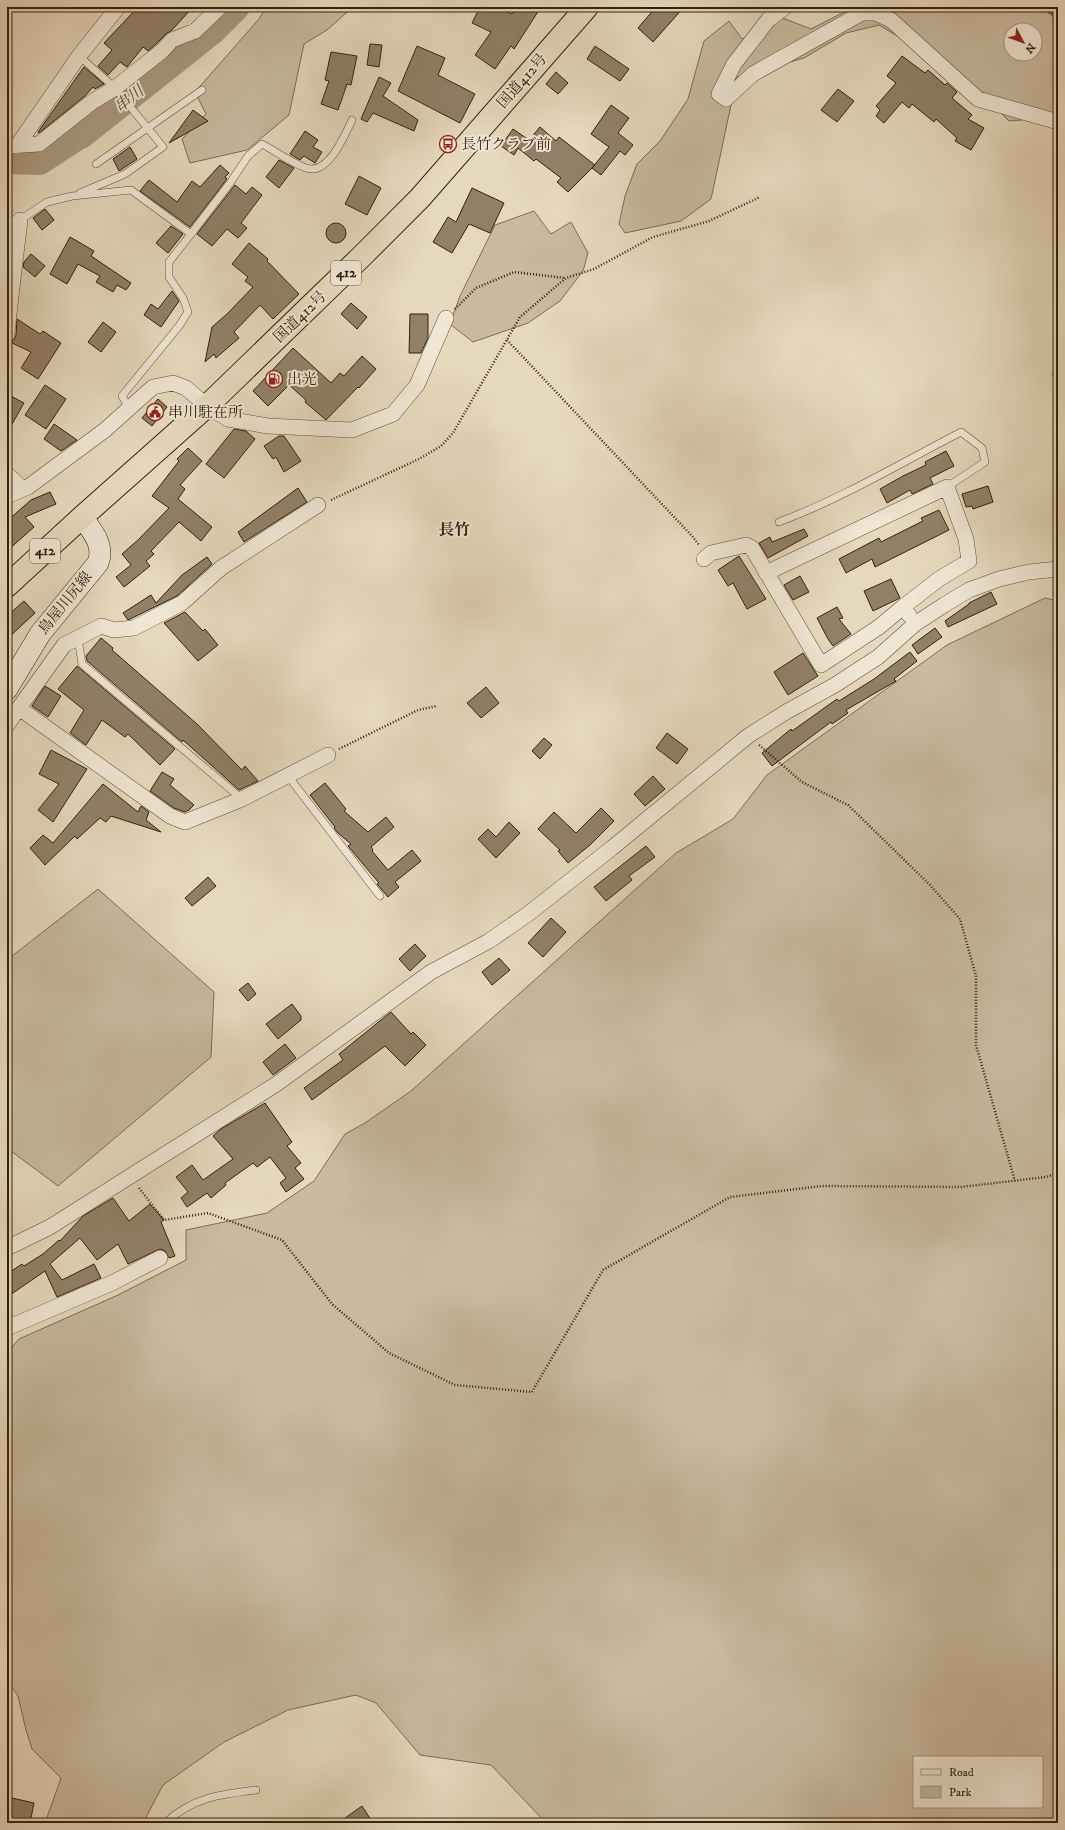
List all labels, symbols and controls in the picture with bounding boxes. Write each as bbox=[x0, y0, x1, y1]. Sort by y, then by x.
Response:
north arrow bbox=[1003, 22, 1043, 62]
text: N bbox=[1022, 40, 1038, 56]
street label: 国道412号 bbox=[493, 50, 551, 112]
water label: 串川 bbox=[110, 80, 149, 117]
bus stop icon: 長竹クラブ前 bbox=[438, 134, 458, 154]
place label: 長竹クラブ前 bbox=[461, 135, 551, 154]
road number: 412 bbox=[331, 261, 361, 285]
street label: 国道412号 bbox=[269, 287, 331, 347]
fuel station icon: 出光 bbox=[264, 369, 284, 389]
place label: 出光 bbox=[287, 370, 317, 389]
public building icon: 串川駐在所 bbox=[145, 402, 165, 422]
place label: 串川駐在所 bbox=[168, 403, 243, 422]
district label: 長竹 bbox=[438, 520, 470, 540]
road number: 412 bbox=[30, 539, 60, 563]
street label: 鳥屋川尻線 bbox=[34, 568, 96, 638]
legend bbox=[913, 1756, 1043, 1808]
text: Road bbox=[949, 1765, 974, 1780]
text: Park bbox=[949, 1785, 971, 1800]

